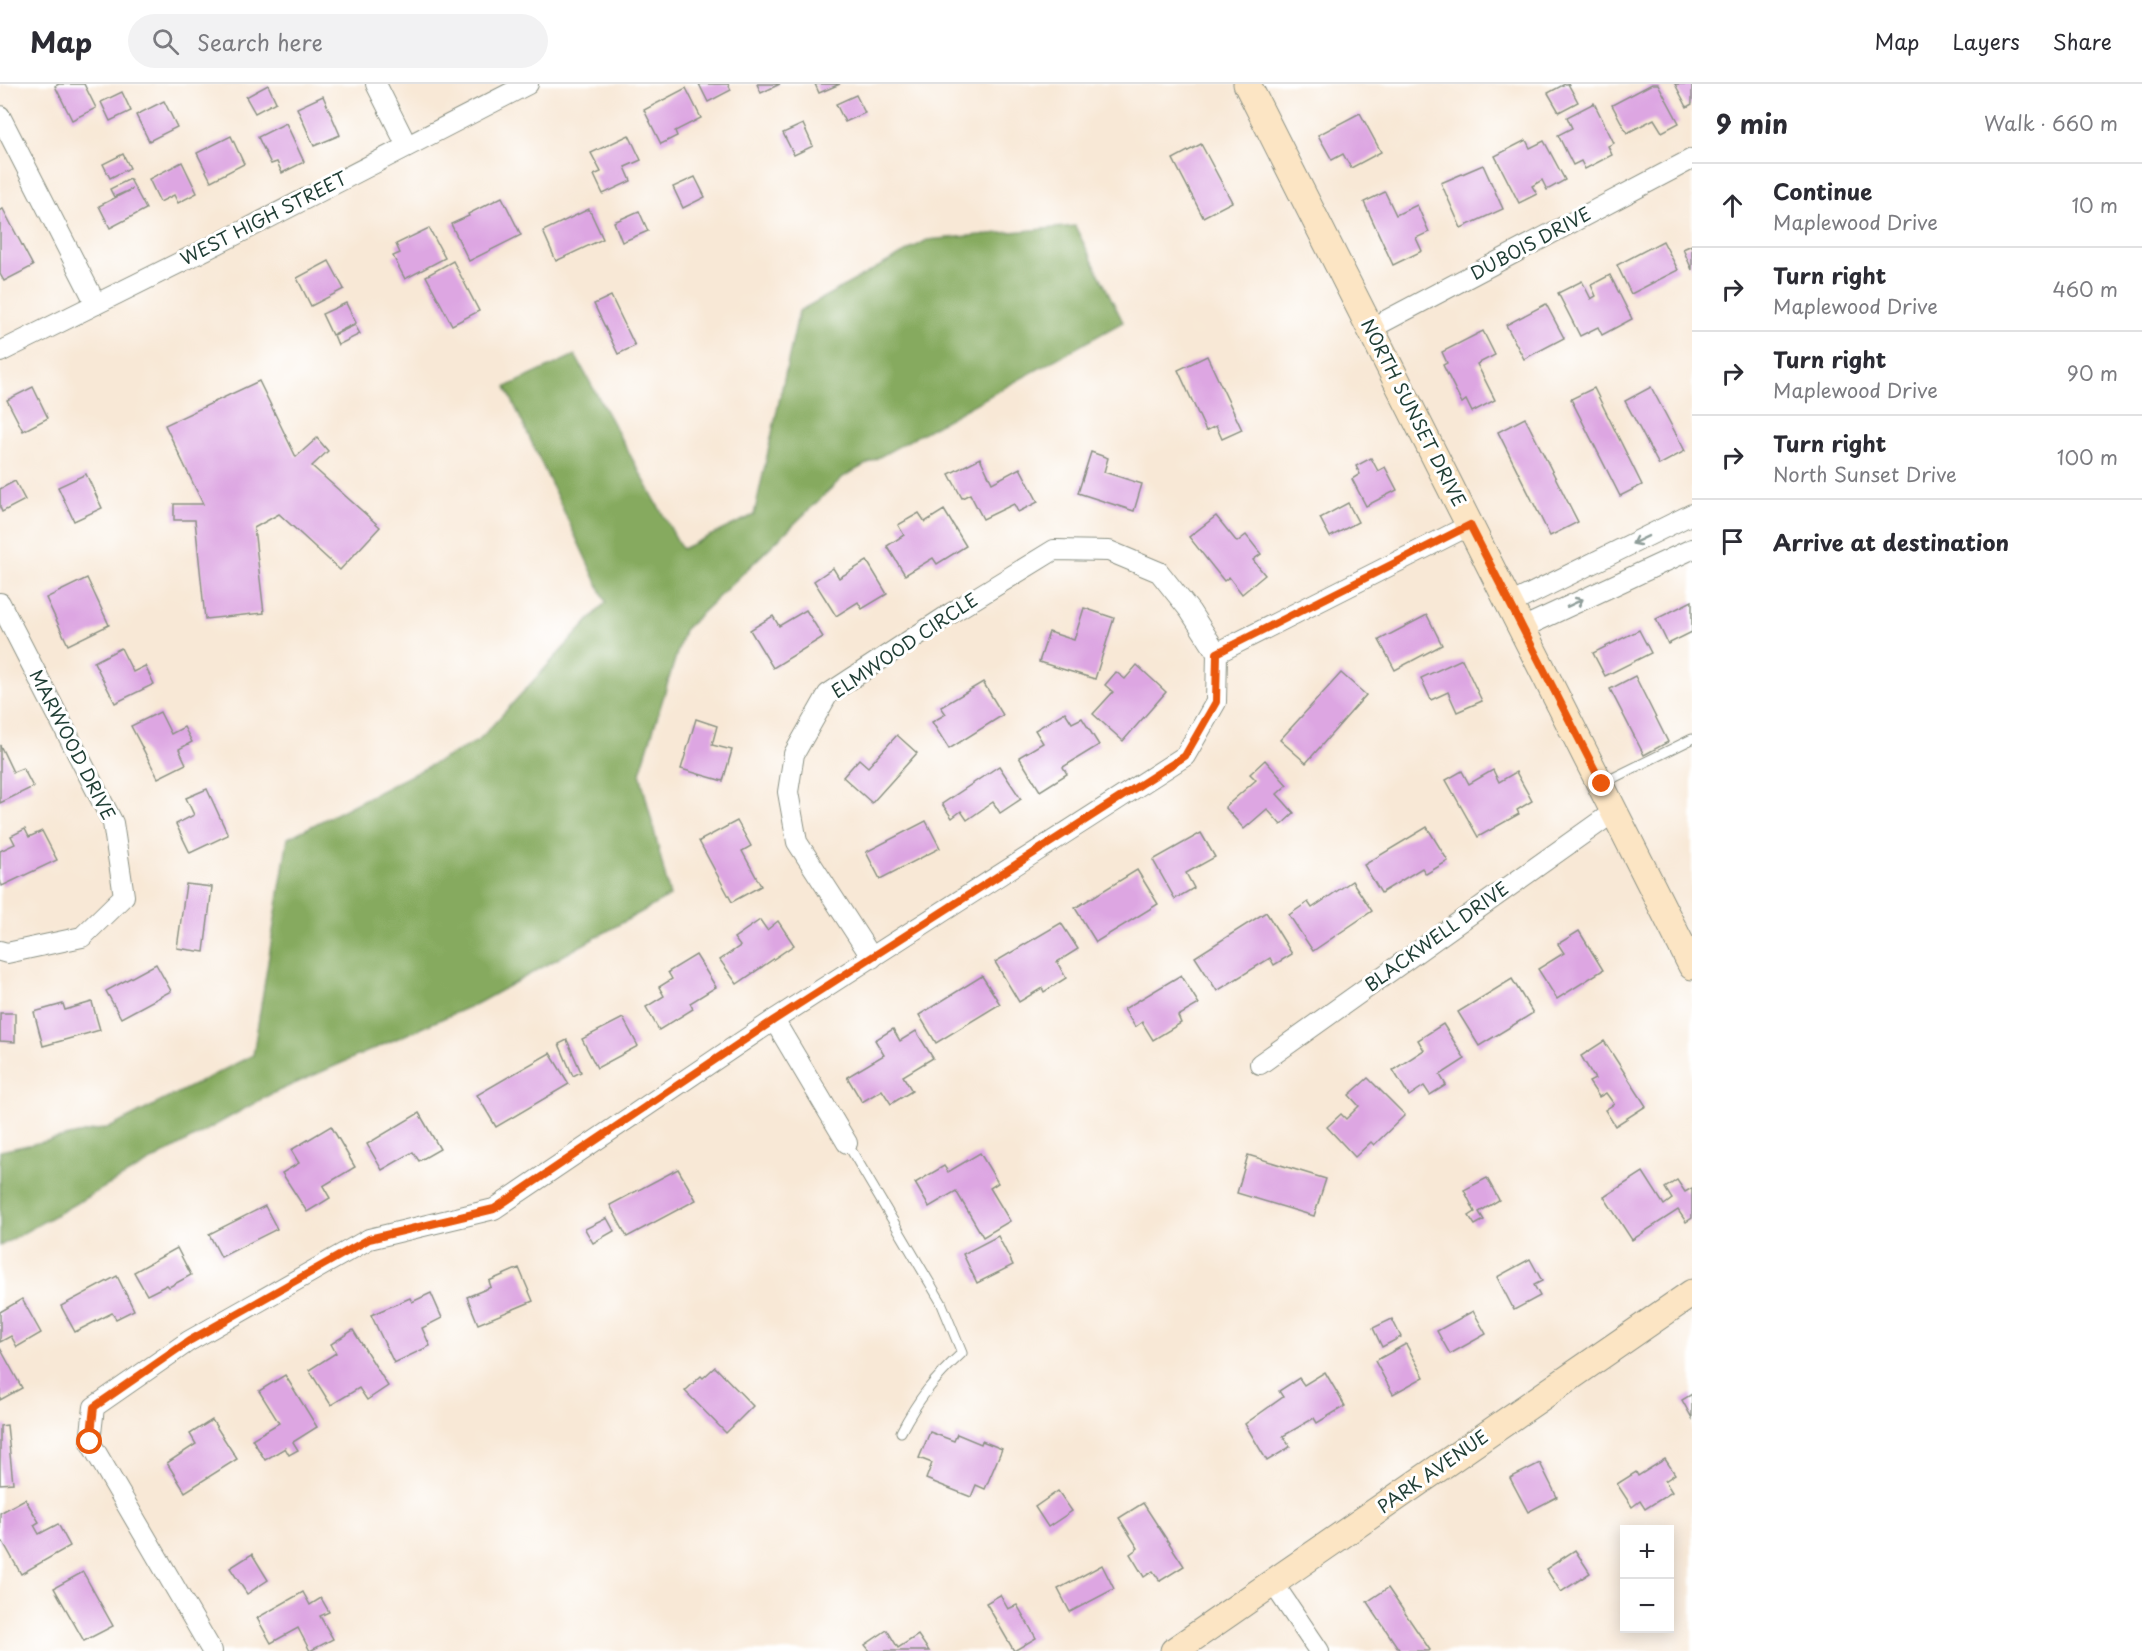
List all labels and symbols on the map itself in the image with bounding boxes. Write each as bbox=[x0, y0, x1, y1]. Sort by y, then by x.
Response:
street label: WEST HIGH STREET bbox=[175, 164, 352, 271]
street label: DUBOIS DRIVE bbox=[1465, 200, 1595, 286]
street label: NORTH SUNSET DRIVE bbox=[1355, 314, 1473, 511]
one-way arrow bbox=[1631, 535, 1649, 546]
street label: ELMWOOD CIRCLE bbox=[825, 585, 983, 704]
one-way arrow bbox=[1566, 597, 1584, 609]
street label: MARWOOD DRIVE bbox=[24, 664, 123, 824]
route end bbox=[1588, 770, 1614, 796]
street label: BLACKWELL DRIVE bbox=[1359, 874, 1514, 997]
street label: PARK AVENUE bbox=[1371, 1422, 1493, 1519]
route start bbox=[76, 1428, 102, 1454]

